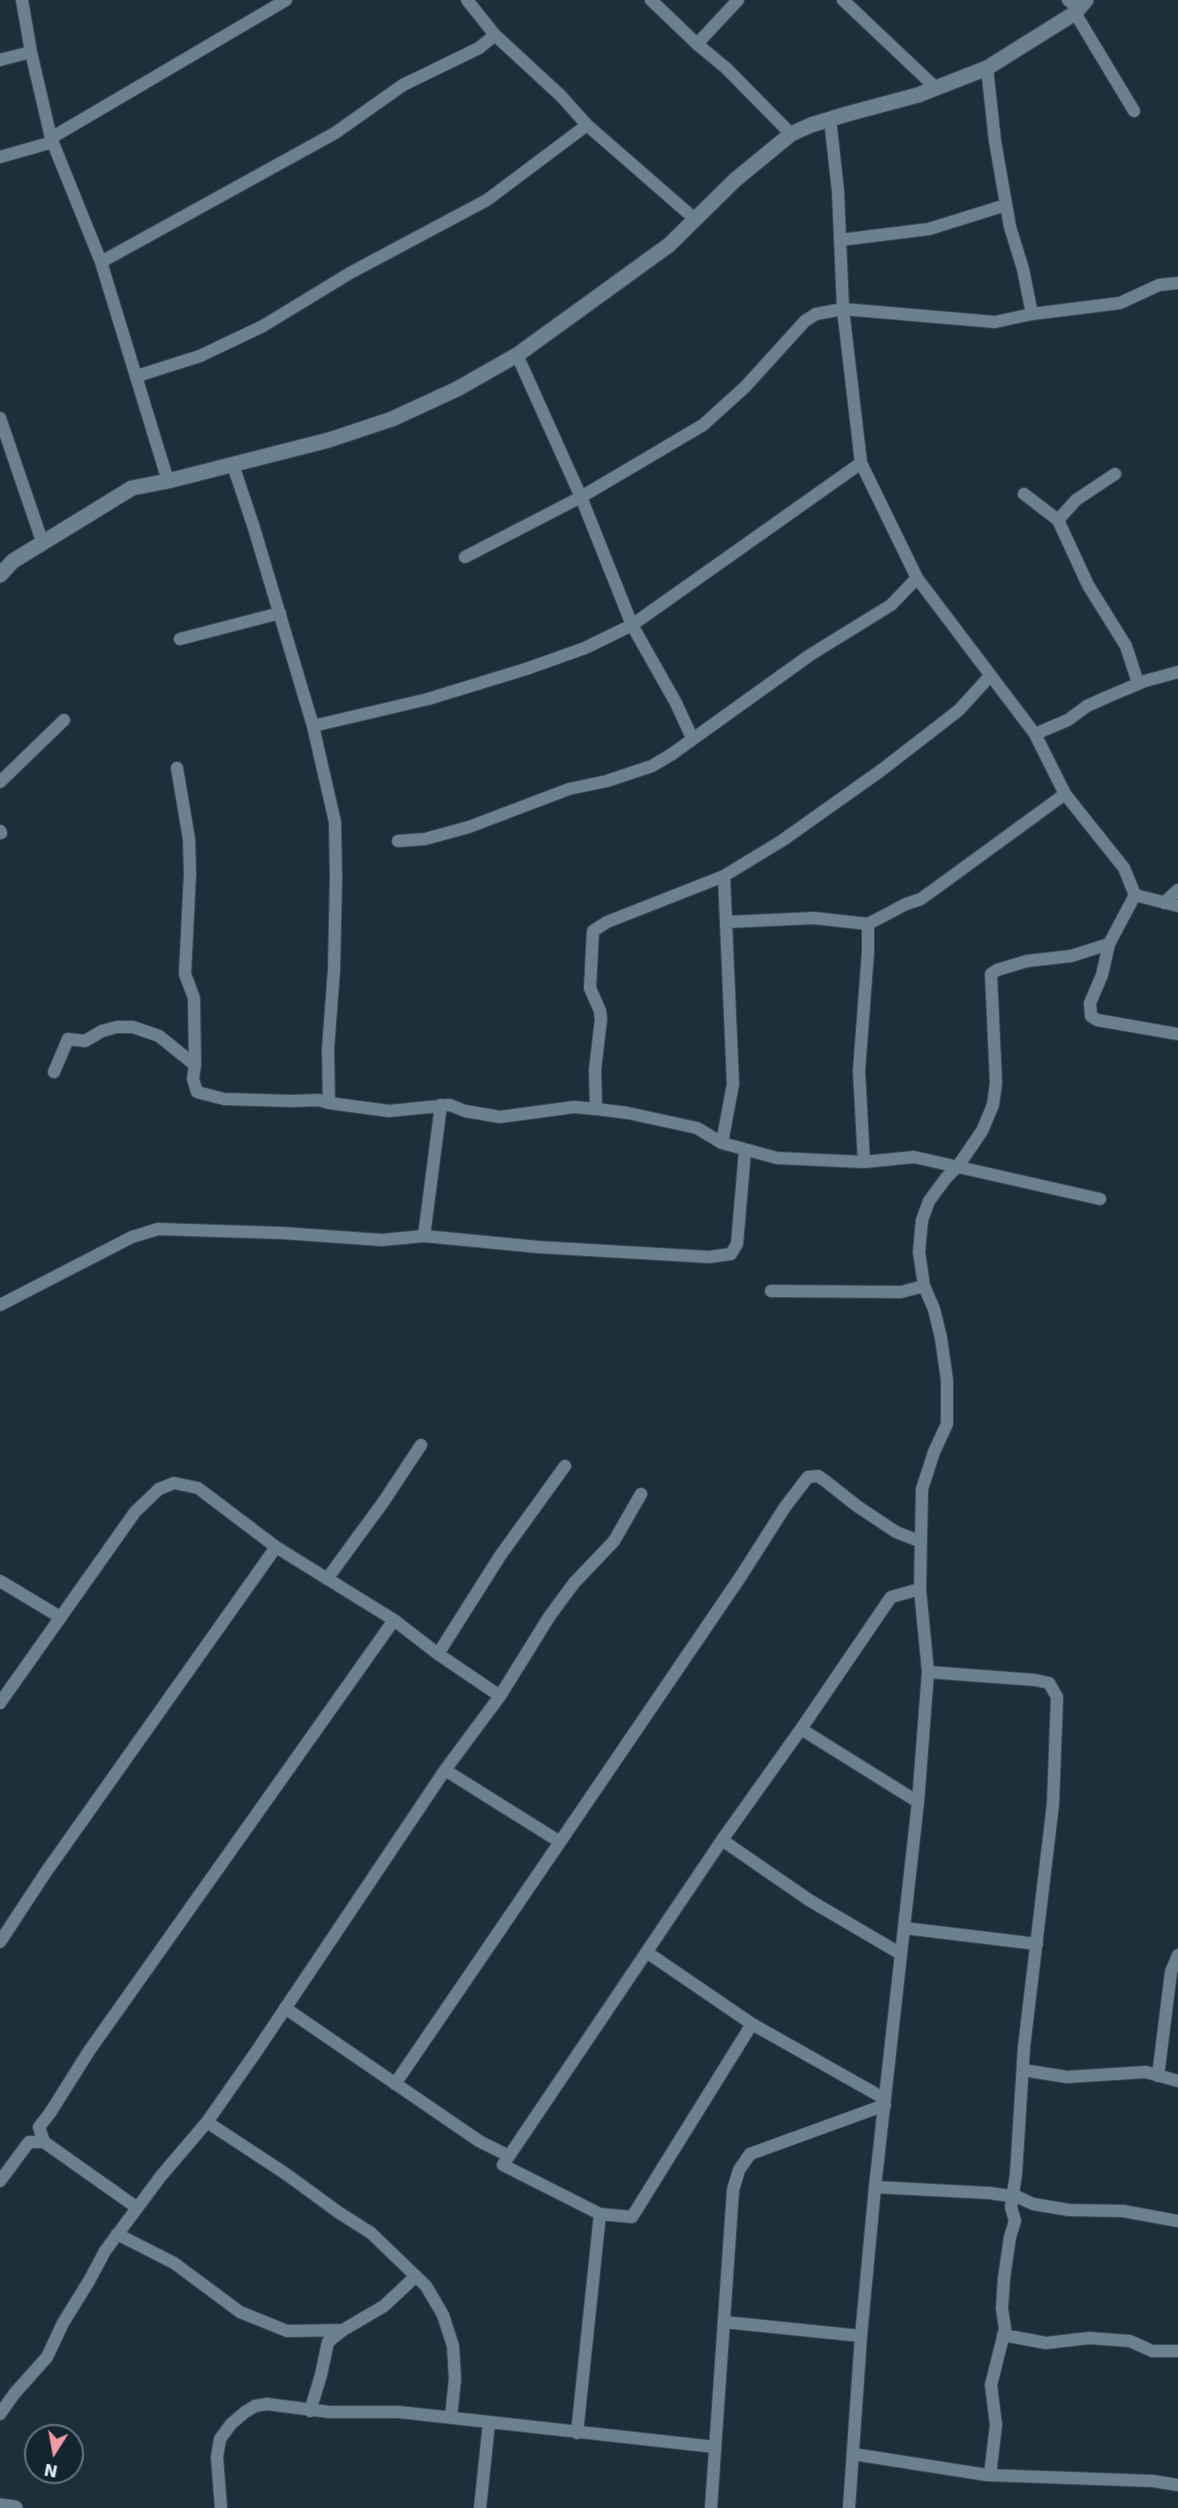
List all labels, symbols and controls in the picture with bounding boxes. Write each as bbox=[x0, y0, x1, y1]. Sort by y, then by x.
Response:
north arrow bbox=[24, 2424, 84, 2484]
text: N bbox=[42, 2460, 59, 2481]

